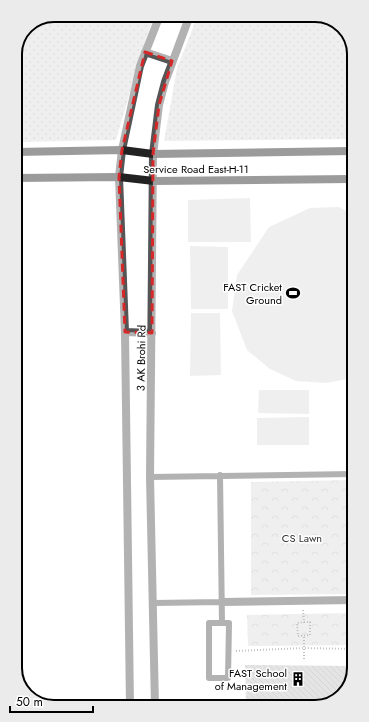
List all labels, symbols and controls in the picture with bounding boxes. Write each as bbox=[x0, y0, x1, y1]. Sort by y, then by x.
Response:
street label: Service Road East-H-11 bbox=[143, 161, 249, 177]
place label: FAST Cricket Ground bbox=[223, 279, 282, 308]
sports icon: FAST Cricket Ground bbox=[285, 285, 301, 301]
street label: 3 AK Brohi Rd bbox=[132, 325, 150, 391]
park label: CS Lawn bbox=[282, 530, 322, 546]
place label: FAST School of Management bbox=[215, 665, 287, 694]
building icon: FAST School of Management bbox=[290, 671, 306, 687]
scale bar bbox=[10, 688, 93, 714]
text: 50 m bbox=[16, 693, 43, 711]

